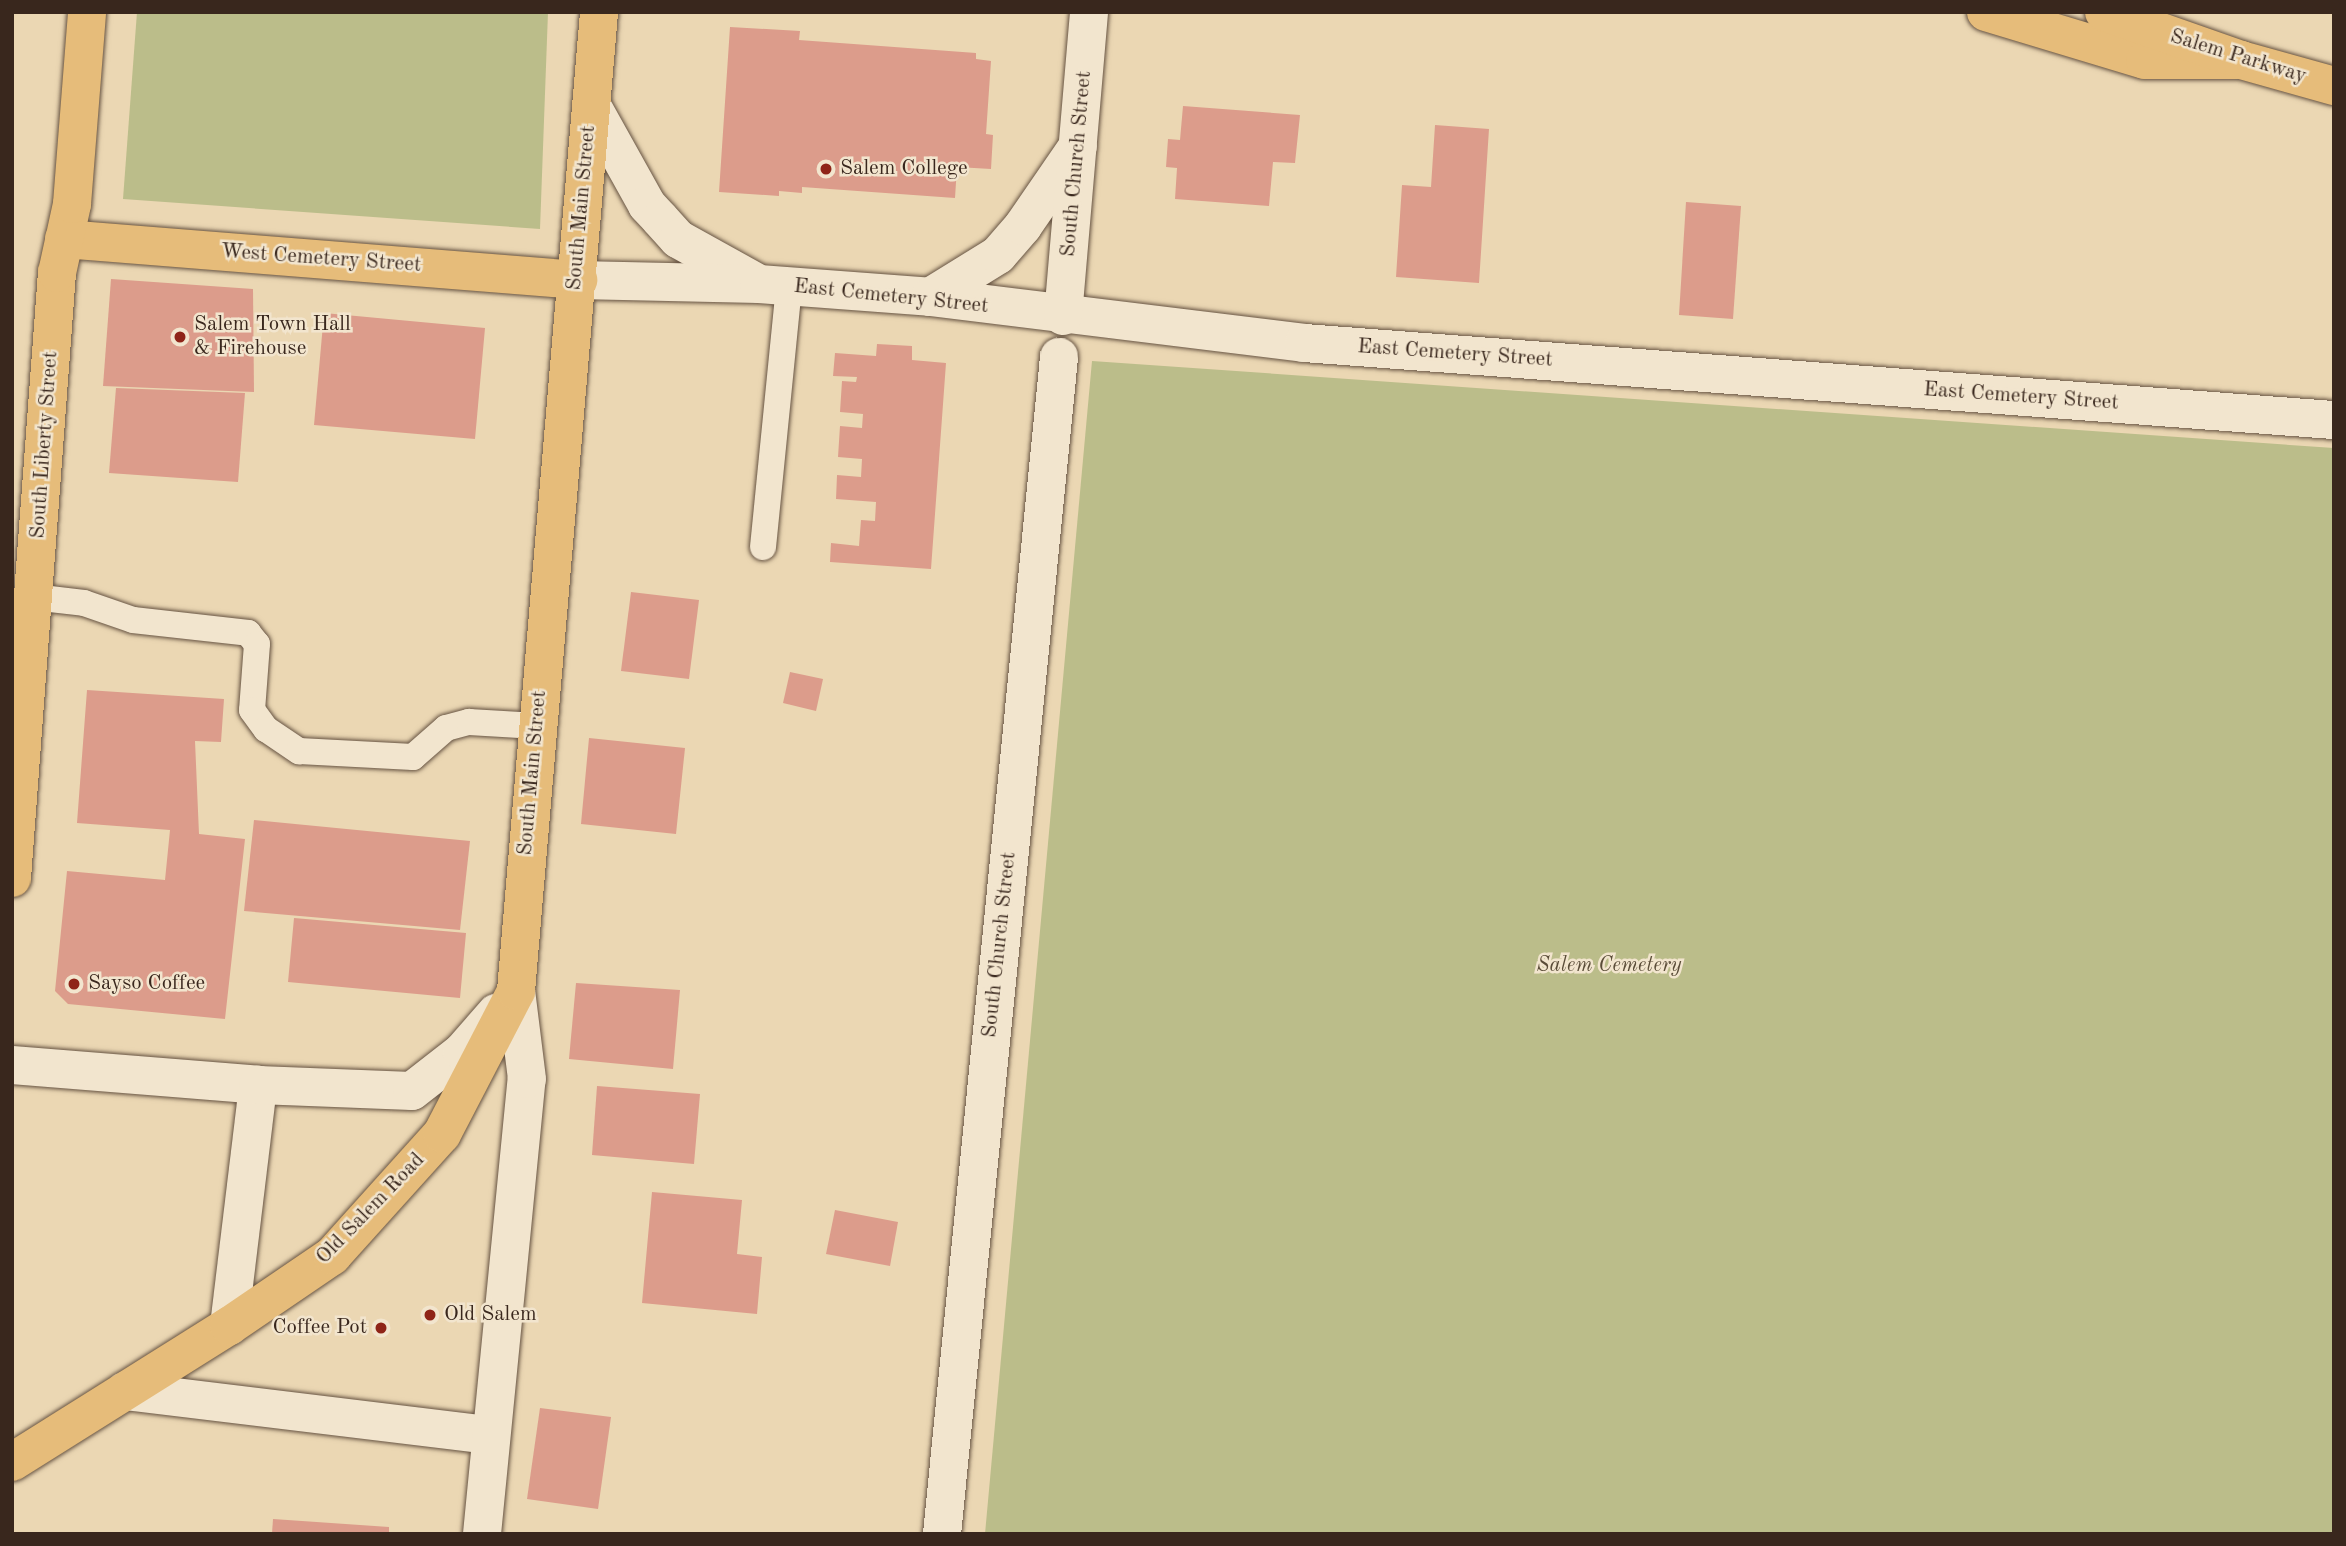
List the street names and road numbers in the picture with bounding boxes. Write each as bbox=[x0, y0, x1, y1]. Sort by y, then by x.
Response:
street label: Salem Parkway bbox=[2167, 24, 2309, 90]
street label: South Church Street bbox=[1056, 70, 1098, 258]
street label: South Main Street bbox=[562, 124, 602, 292]
street label: West Cemetery Street bbox=[220, 239, 422, 279]
street label: East Cemetery Street bbox=[792, 274, 990, 320]
street label: East Cemetery Street bbox=[1357, 335, 1553, 373]
street label: South Liberty Street bbox=[26, 350, 64, 540]
street label: East Cemetery Street bbox=[1923, 378, 2119, 416]
street label: South Main Street bbox=[513, 689, 553, 857]
street label: South Church Street bbox=[978, 851, 1022, 1039]
street label: Old Salem Road bbox=[311, 1148, 431, 1270]

